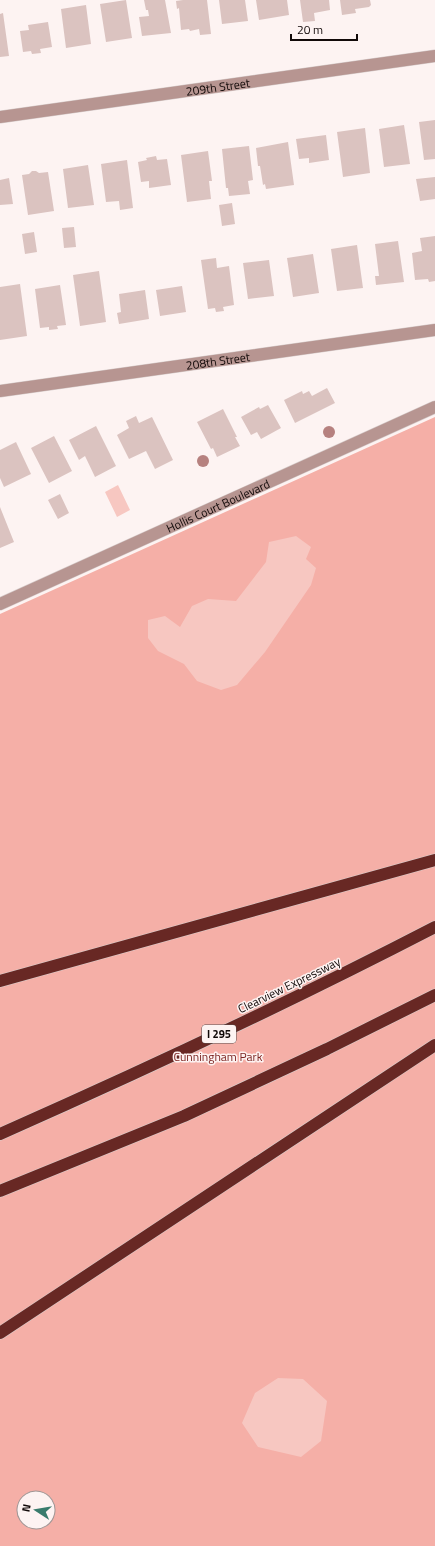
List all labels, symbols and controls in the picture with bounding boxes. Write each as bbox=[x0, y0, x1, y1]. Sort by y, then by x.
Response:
scale bar bbox=[291, 16, 357, 42]
text: 20 m bbox=[297, 20, 323, 39]
street label: 209th Street bbox=[185, 72, 252, 100]
street label: 208th Street bbox=[185, 346, 252, 374]
street label: Hollis Court Boulevard bbox=[163, 474, 273, 537]
street label: Clearview Expressway bbox=[234, 952, 344, 1018]
road number: I 295 bbox=[202, 1025, 236, 1043]
park label: Cunningham Park bbox=[174, 1047, 263, 1066]
north arrow bbox=[16, 1490, 56, 1530]
text: N bbox=[18, 1503, 35, 1513]

